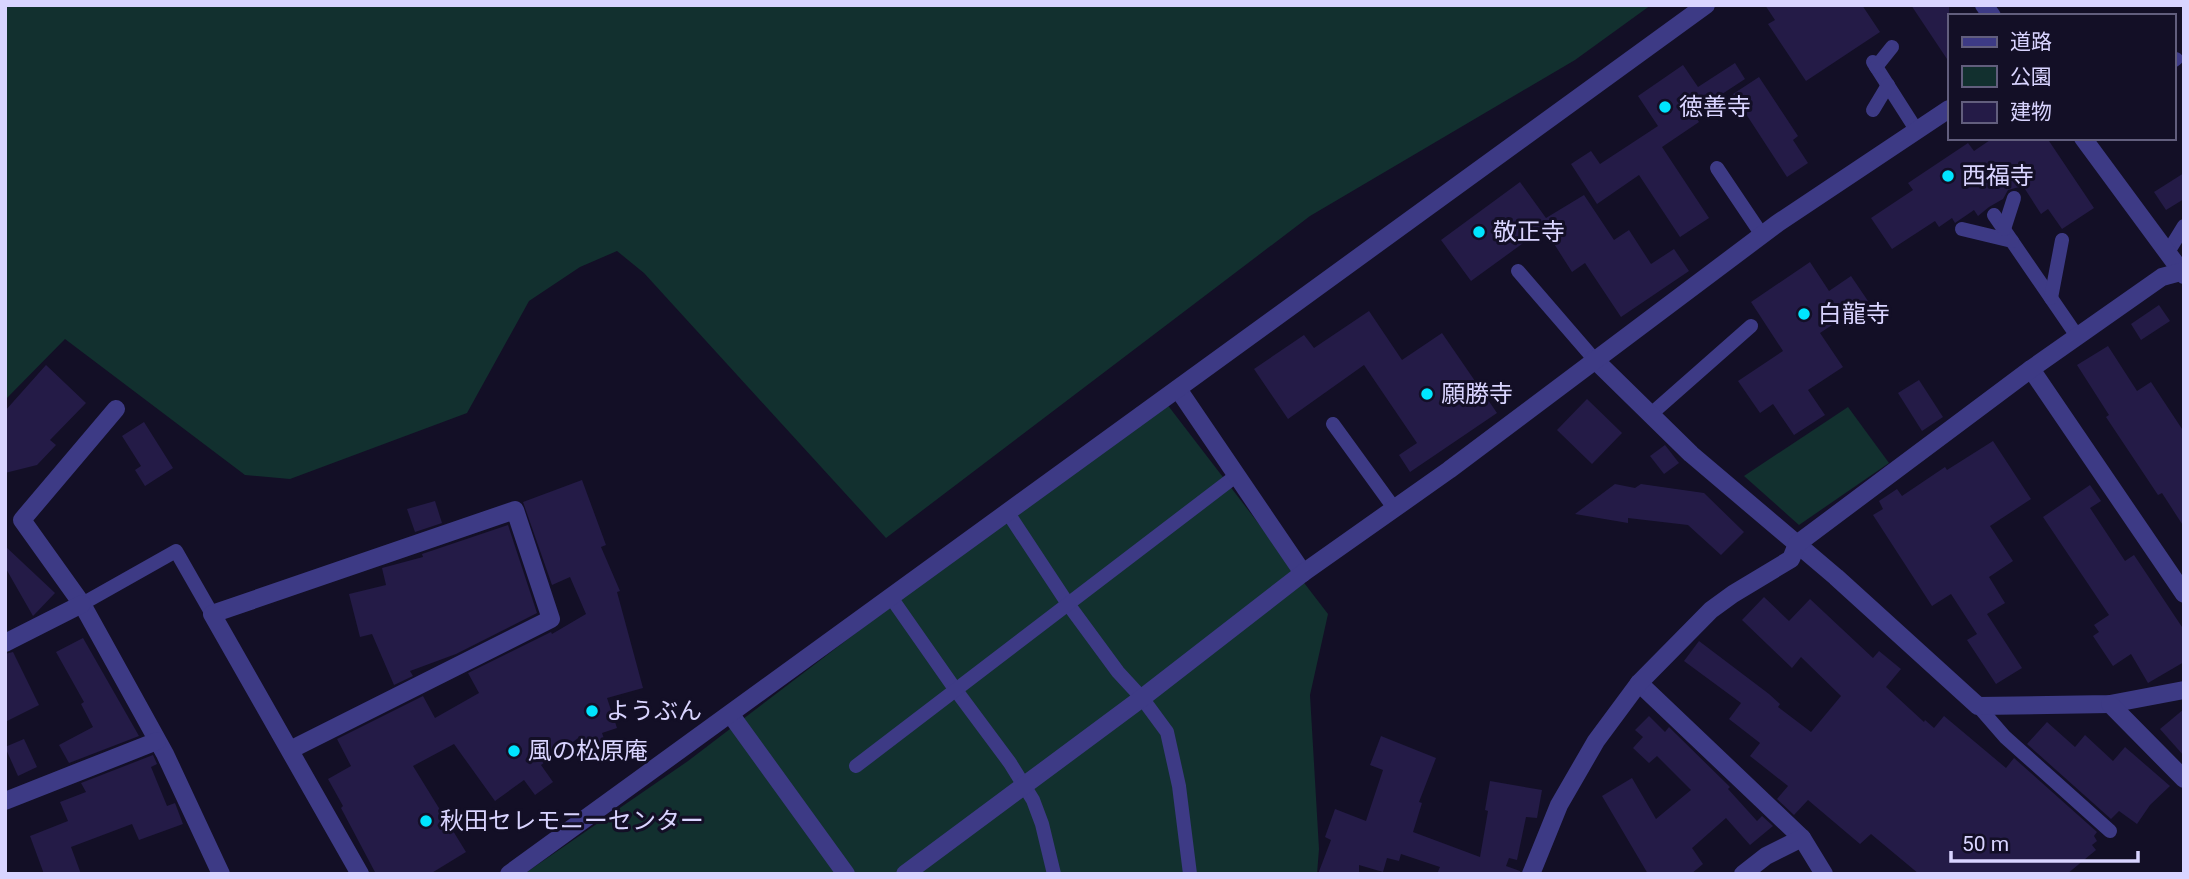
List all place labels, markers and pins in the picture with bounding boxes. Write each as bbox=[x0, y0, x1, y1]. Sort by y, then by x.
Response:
place label: 徳善寺 bbox=[1679, 93, 1751, 121]
marker: 徳善寺 bbox=[1657, 99, 1673, 115]
place label: 西福寺 bbox=[1962, 162, 2034, 190]
marker: 西福寺 bbox=[1940, 168, 1956, 184]
place label: 敬正寺 bbox=[1493, 218, 1565, 246]
marker: 敬正寺 bbox=[1471, 224, 1487, 240]
place label: 白龍寺 bbox=[1818, 300, 1890, 328]
marker: 白龍寺 bbox=[1796, 306, 1812, 322]
place label: 願勝寺 bbox=[1441, 380, 1513, 408]
marker: 願勝寺 bbox=[1419, 386, 1435, 402]
place label: ようぶん bbox=[606, 697, 702, 725]
marker: ようぶん bbox=[584, 703, 600, 719]
place label: 風の松原庵 bbox=[528, 737, 648, 765]
marker: 風の松原庵 bbox=[506, 743, 522, 759]
place label: 秋田セレモニーセンター bbox=[440, 807, 704, 835]
marker: 秋田セレモニーセンター bbox=[418, 813, 434, 829]

